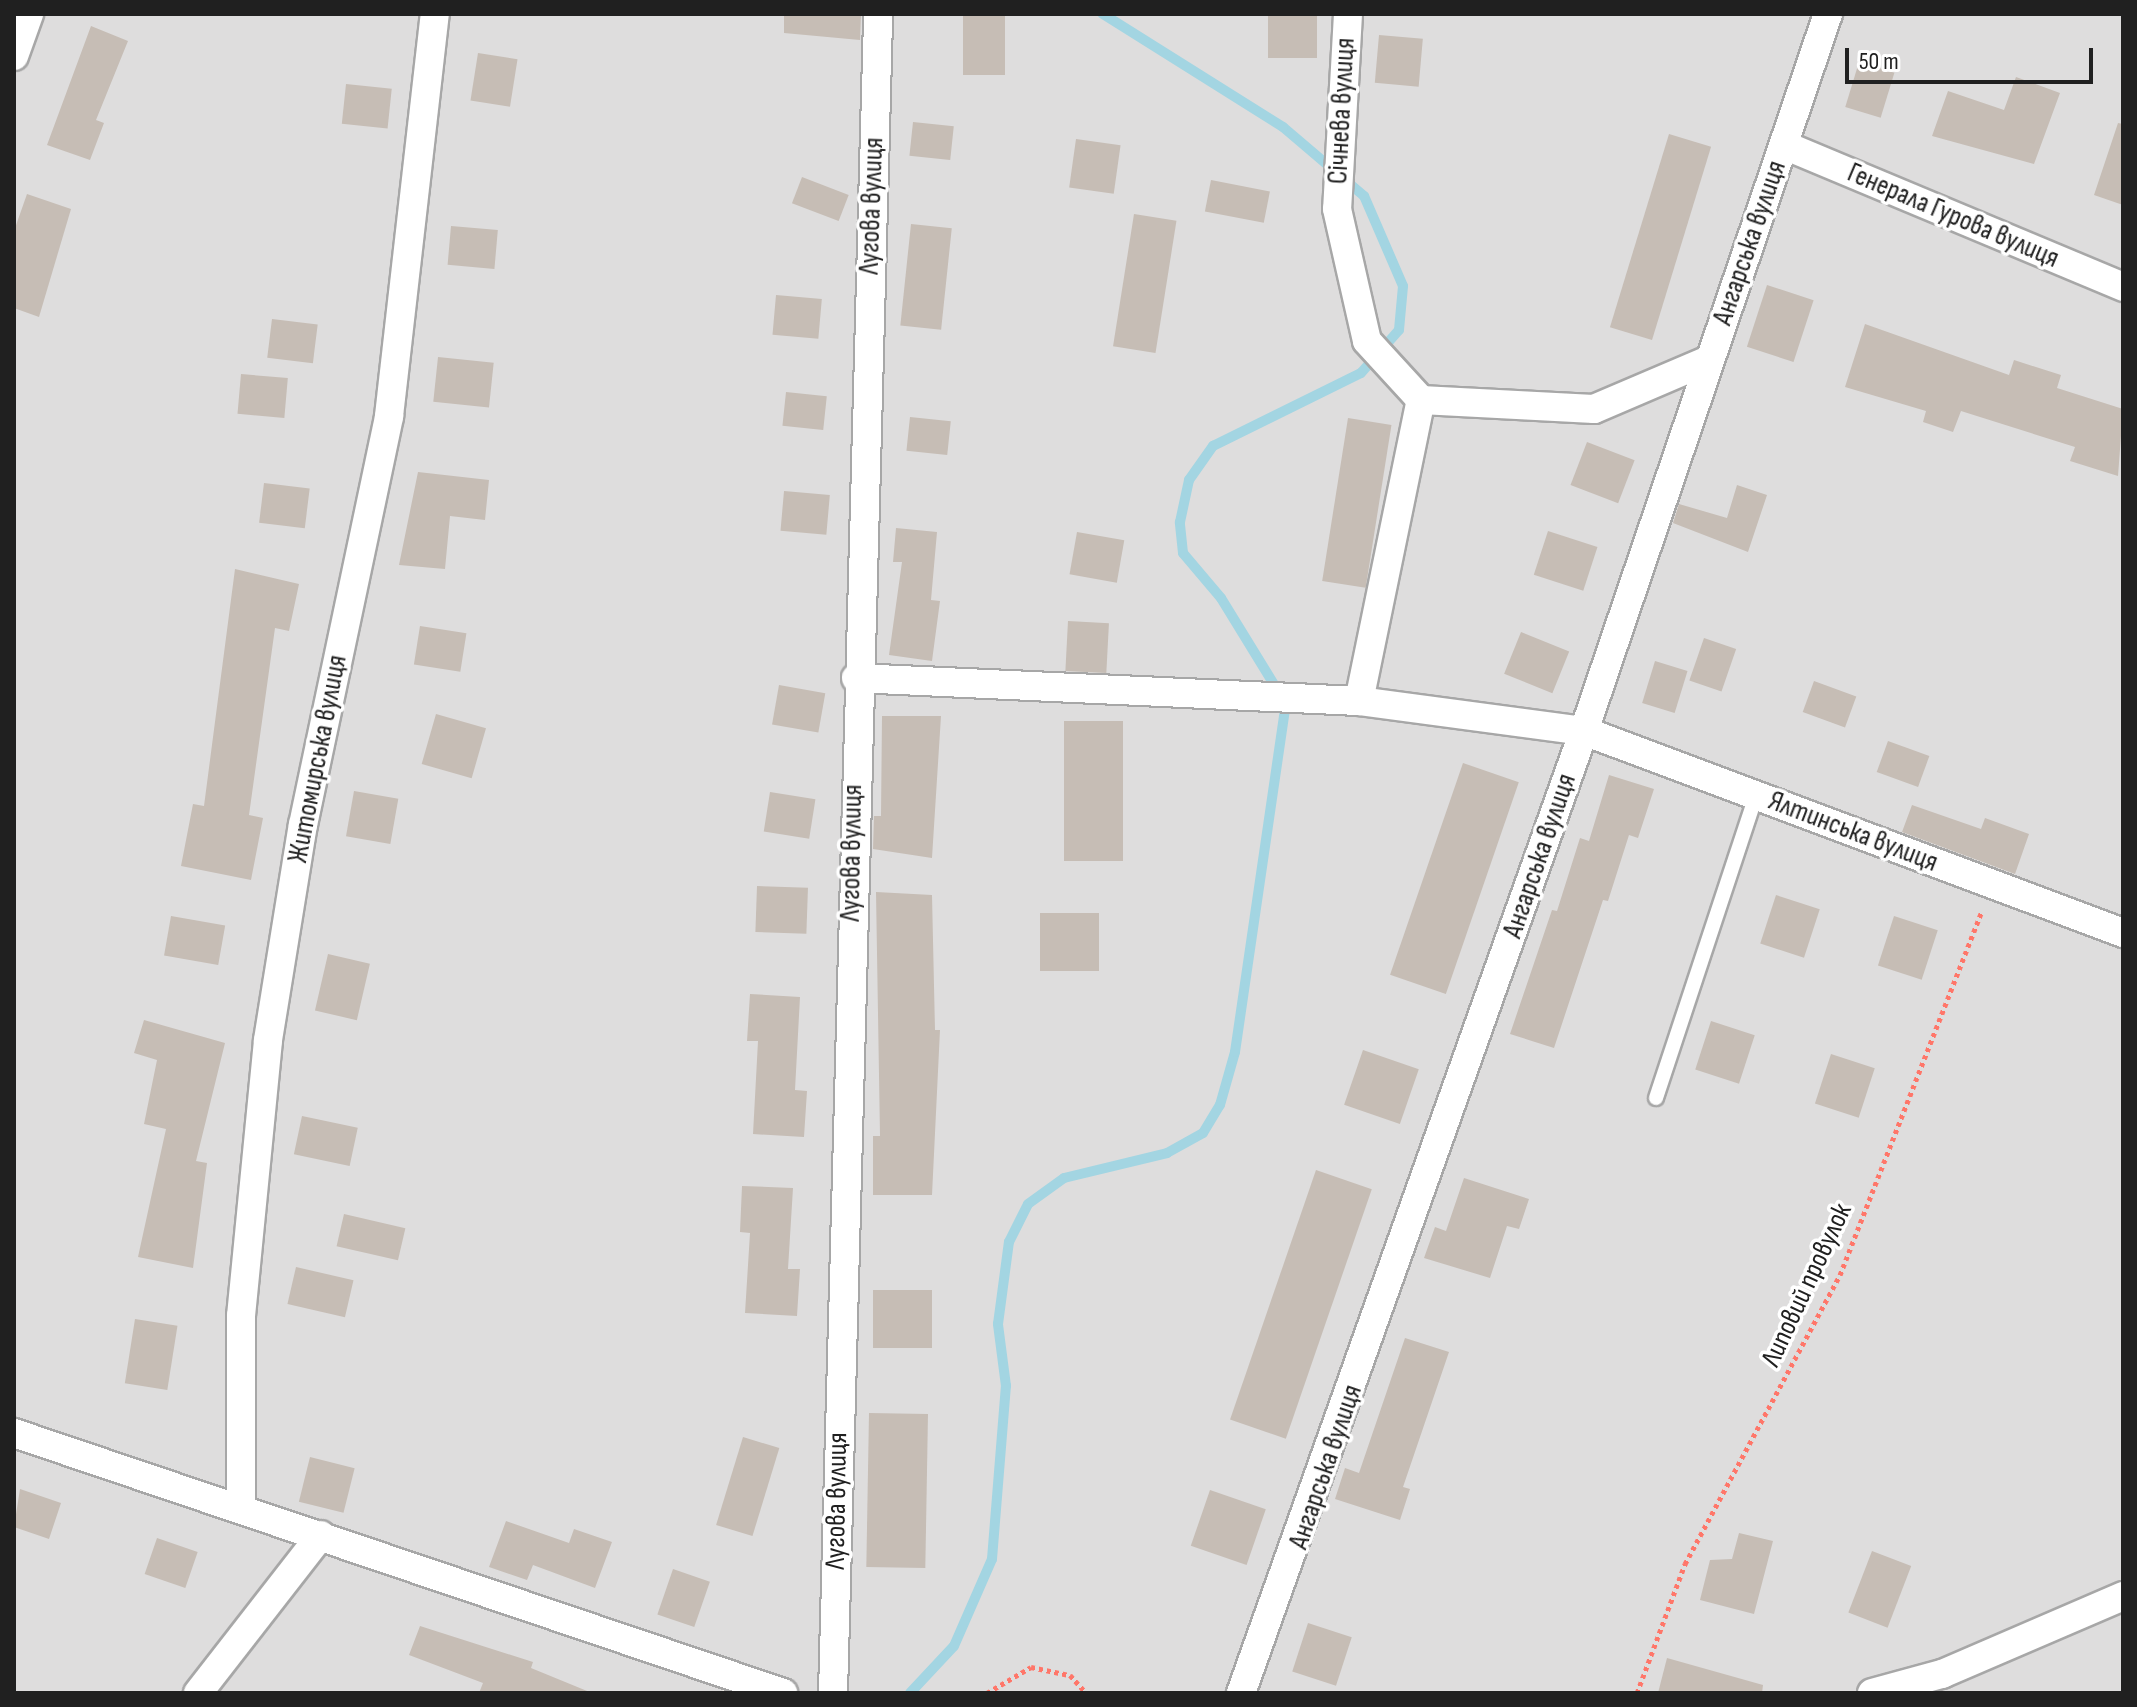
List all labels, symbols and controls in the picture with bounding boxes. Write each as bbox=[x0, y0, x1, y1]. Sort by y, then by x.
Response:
scale bar bbox=[1849, 32, 2097, 82]
street label: Січнева вулиця bbox=[1321, 37, 1363, 185]
text: 50 m bbox=[1859, 47, 1899, 76]
street label: Лугова вулиця bbox=[853, 137, 891, 275]
street label: Ангарська вулиця bbox=[1706, 156, 1794, 330]
street label: Генерала Гурова вулиця bbox=[1842, 156, 2064, 276]
street label: Житомирська вулиця bbox=[281, 652, 355, 866]
street label: Ангарська вулиця bbox=[1496, 769, 1584, 943]
street label: Лугова вулиця bbox=[834, 784, 870, 922]
street label: Ялтинська вулиця bbox=[1764, 784, 1942, 880]
street label: Липовий провулок bbox=[1755, 1198, 1859, 1372]
street label: Ангарська вулиця bbox=[1282, 1380, 1370, 1554]
street label: Лугова вулиця bbox=[819, 1432, 855, 1570]

